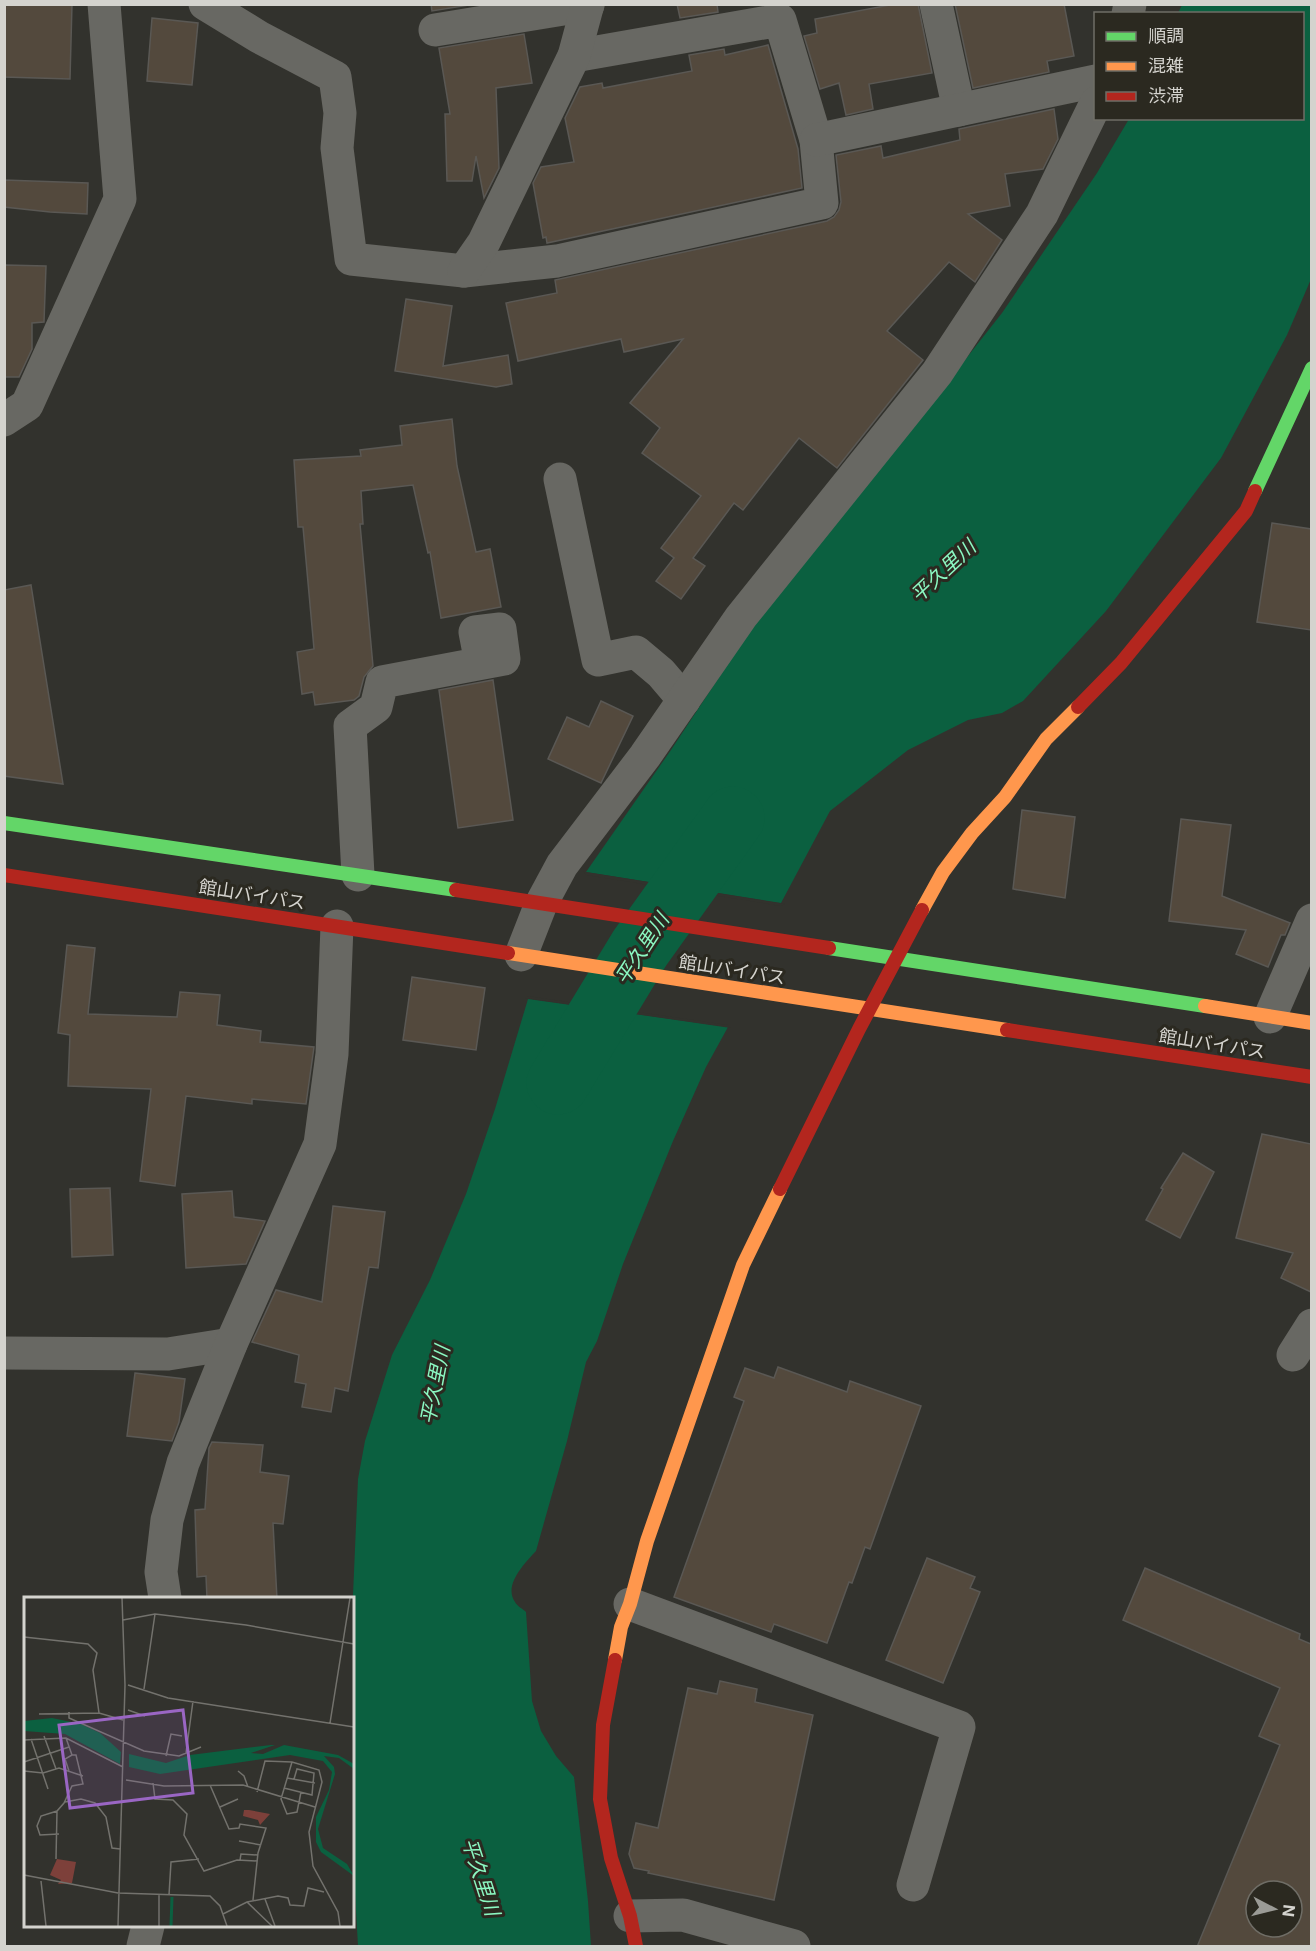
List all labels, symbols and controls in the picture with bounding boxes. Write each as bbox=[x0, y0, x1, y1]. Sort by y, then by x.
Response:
legend bbox=[1094, 12, 1304, 120]
text: 順調 bbox=[1148, 25, 1184, 46]
text: 混雑 bbox=[1148, 55, 1184, 76]
text: 渋滞 bbox=[1148, 85, 1184, 106]
water label: 平久里川 bbox=[906, 534, 982, 607]
street label: 館山バイパス bbox=[197, 876, 307, 913]
water label: 平久里川 bbox=[610, 907, 675, 989]
street label: 館山バイパス bbox=[677, 951, 787, 988]
street label: 館山バイパス bbox=[1157, 1025, 1267, 1062]
water label: 平久里川 bbox=[416, 1341, 455, 1427]
inset map bbox=[24, 1597, 354, 1927]
water label: 平久里川 bbox=[457, 1835, 505, 1921]
north arrow bbox=[1244, 1879, 1304, 1939]
text: N bbox=[1278, 1904, 1300, 1918]

